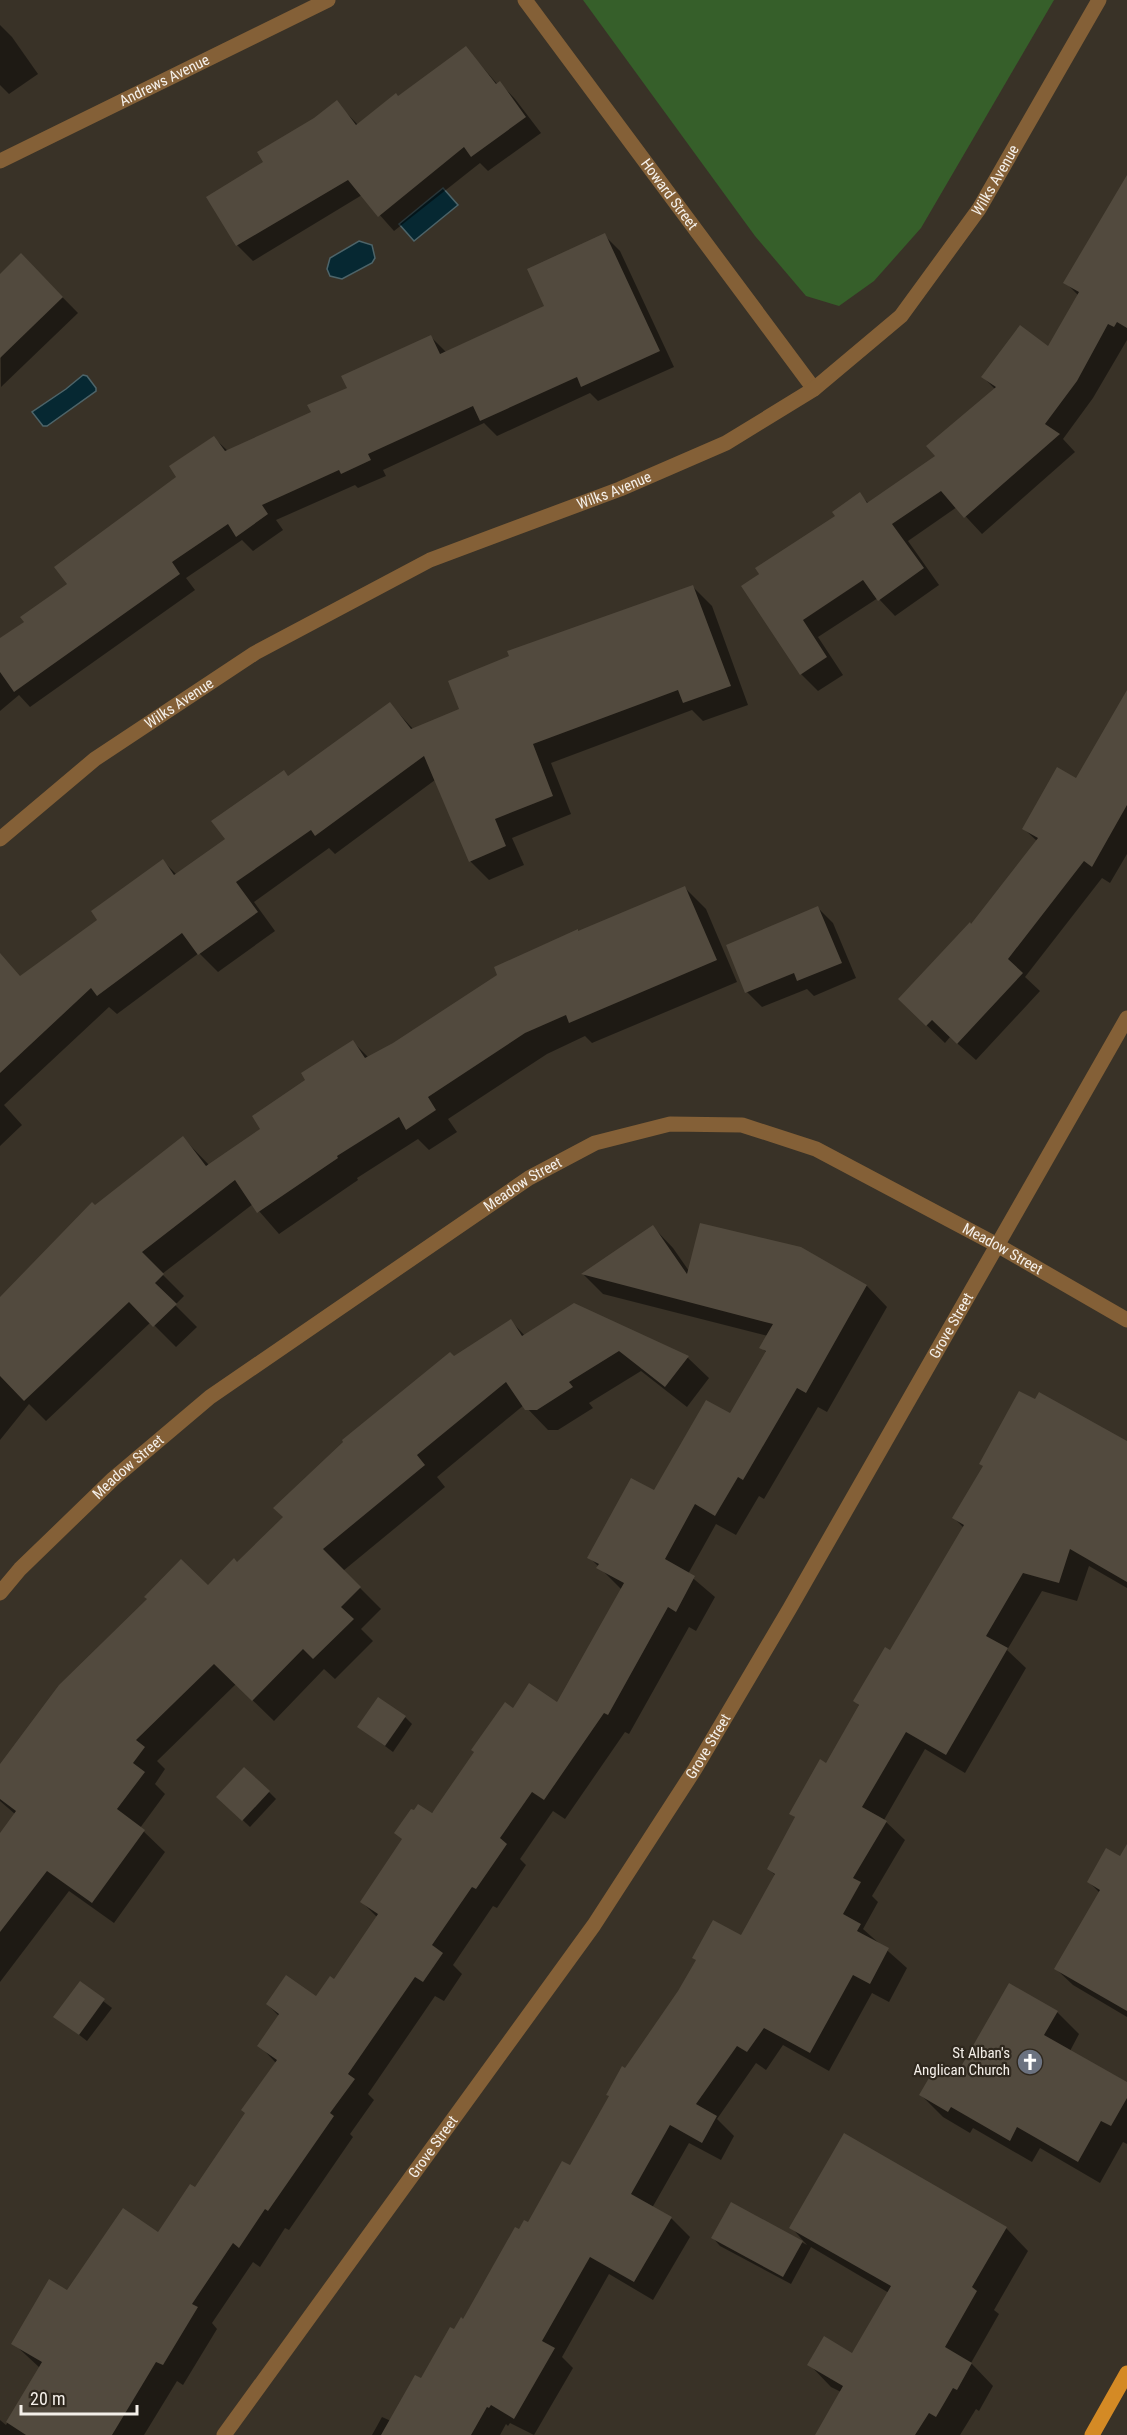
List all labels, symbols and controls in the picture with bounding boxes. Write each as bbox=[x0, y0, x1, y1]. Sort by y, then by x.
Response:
street label: Andrews Avenue bbox=[116, 51, 212, 110]
street label: Wilks Avenue bbox=[968, 142, 1023, 219]
street label: Howard Street bbox=[637, 155, 702, 233]
street label: Wilks Avenue bbox=[574, 468, 654, 513]
street label: Wilks Avenue bbox=[141, 674, 217, 733]
street label: Meadow Street bbox=[480, 1153, 565, 1215]
street label: Meadow Street bbox=[959, 1219, 1046, 1278]
street label: Grove Street bbox=[925, 1290, 977, 1362]
street label: Meadow Street bbox=[89, 1431, 168, 1503]
street label: Grove Street bbox=[682, 1711, 734, 1783]
place label: St Alban's Anglican Church bbox=[913, 2044, 1010, 2079]
church icon: St Alban's Anglican Church bbox=[1015, 2047, 1045, 2077]
street label: Grove Street bbox=[404, 2112, 462, 2182]
scale bar bbox=[21, 2378, 136, 2416]
text: 20 m bbox=[30, 2388, 65, 2409]

